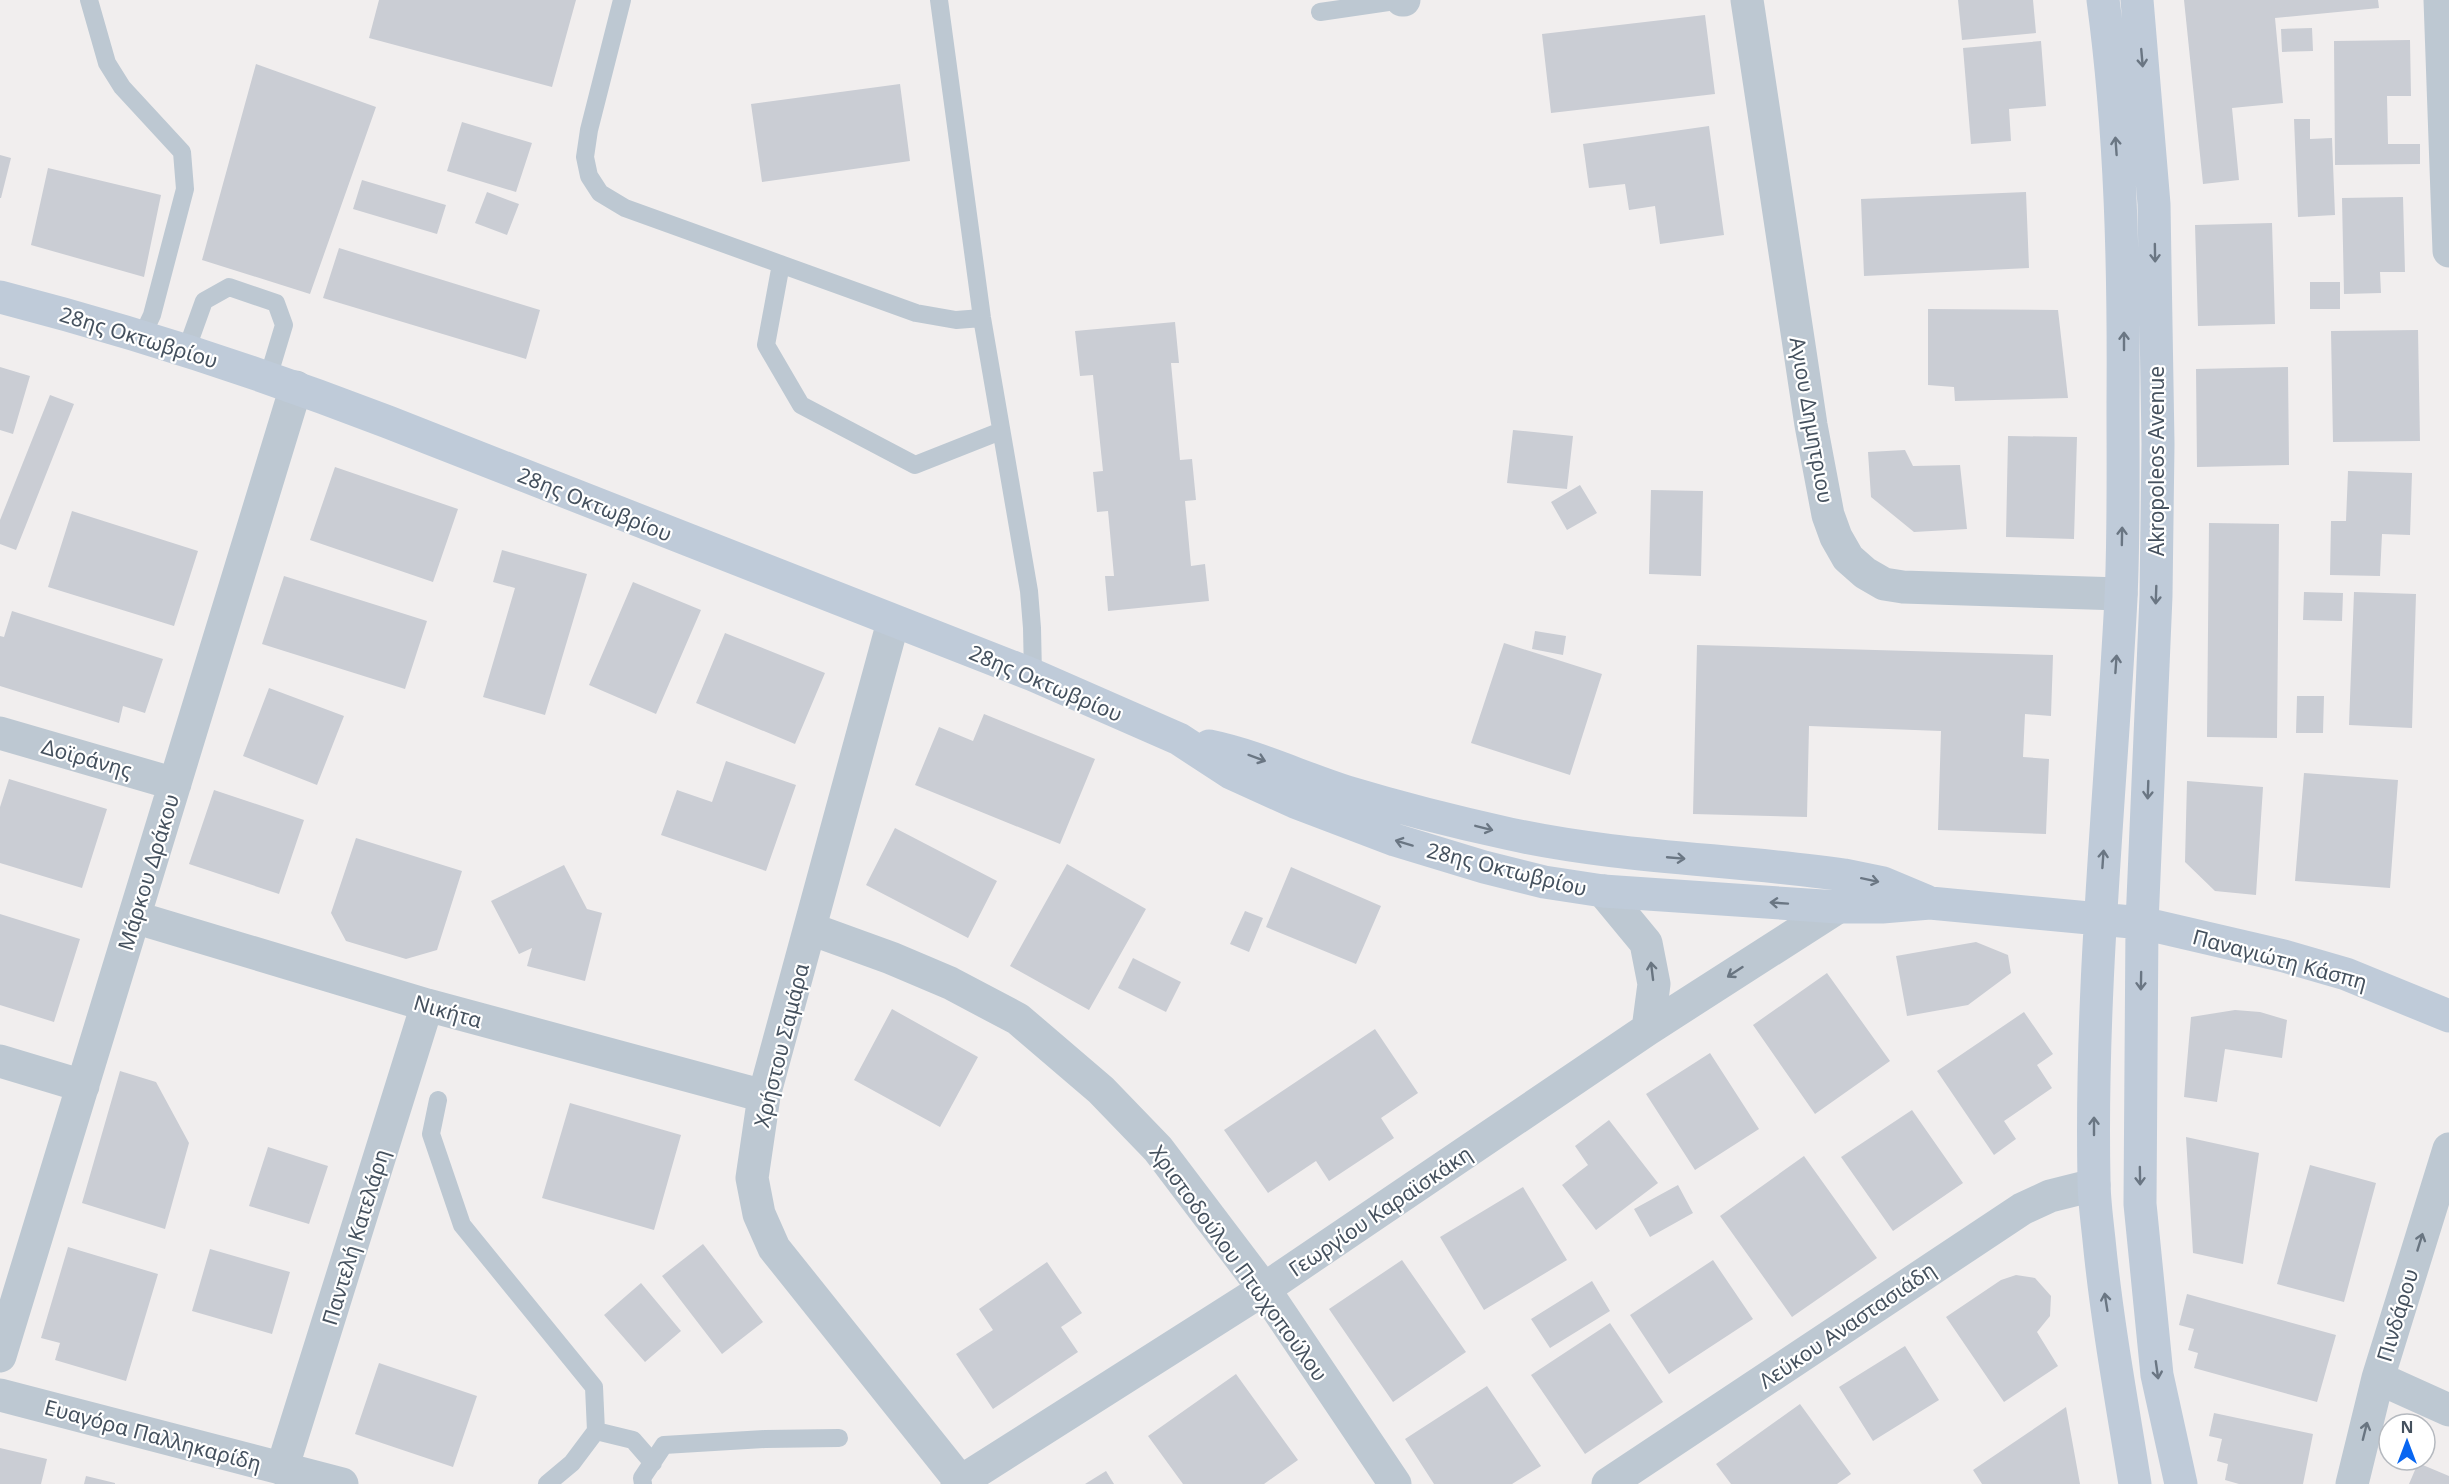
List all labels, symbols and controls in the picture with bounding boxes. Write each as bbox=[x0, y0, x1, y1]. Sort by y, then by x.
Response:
one-way arrow bbox=[2137, 48, 2148, 68]
one-way arrow bbox=[2110, 136, 2121, 156]
one-way arrow bbox=[2149, 242, 2161, 262]
street label: 28ης Οκτωβρίου bbox=[56, 300, 222, 374]
one-way arrow bbox=[2118, 331, 2130, 351]
street label: Αγιου Δημητριου bbox=[1784, 335, 1840, 505]
street label: Akropoleos Avenue bbox=[2142, 366, 2170, 556]
street label: 28ης Οκτωβρίου bbox=[514, 460, 676, 548]
one-way arrow bbox=[2116, 526, 2128, 546]
one-way arrow bbox=[2150, 584, 2161, 604]
street label: 28ης Οκτωβρίου bbox=[965, 638, 1127, 728]
one-way arrow bbox=[2111, 655, 2122, 675]
street label: Δοϊράνης bbox=[39, 732, 135, 784]
one-way arrow bbox=[1247, 754, 1265, 765]
one-way arrow bbox=[2142, 779, 2153, 799]
street label: Μάρκου Δράκου bbox=[111, 790, 185, 954]
one-way arrow bbox=[1474, 823, 1493, 835]
street label: 28ης Οκτωβρίου bbox=[1424, 836, 1590, 902]
one-way arrow bbox=[1395, 837, 1414, 848]
one-way arrow bbox=[2098, 849, 2109, 869]
one-way arrow bbox=[1666, 853, 1686, 864]
one-way arrow bbox=[1860, 875, 1879, 887]
one-way arrow bbox=[1770, 897, 1790, 908]
street label: Παναγιώτη Κάσπη bbox=[2190, 922, 2370, 996]
street label: Χρήστου Σαμάρα bbox=[747, 960, 815, 1130]
one-way arrow bbox=[1646, 962, 1657, 982]
one-way arrow bbox=[1727, 966, 1744, 979]
one-way arrow bbox=[2136, 971, 2147, 991]
street label: Νικήτα bbox=[411, 988, 485, 1034]
one-way arrow bbox=[2088, 1117, 2100, 1137]
street label: Χριστοδούλου Πτωχοπούλου bbox=[1144, 1139, 1334, 1387]
street label: Γεωργίου Καραϊσκάκη bbox=[1283, 1139, 1477, 1283]
street label: Παντελή Κατελάρη bbox=[315, 1146, 395, 1328]
one-way arrow bbox=[2134, 1166, 2146, 1186]
one-way arrow bbox=[2415, 1232, 2426, 1251]
street label: Λεύκου Αναστασιάδη bbox=[1753, 1255, 1941, 1395]
street label: Πινδάρου bbox=[2370, 1265, 2424, 1365]
one-way arrow bbox=[2100, 1293, 2111, 1312]
one-way arrow bbox=[2151, 1360, 2162, 1380]
street label: Ευαγόρα Παλληκαρίδη bbox=[42, 1393, 264, 1477]
north arrow bbox=[2377, 1412, 2437, 1472]
text: N bbox=[2400, 1416, 2414, 1438]
one-way arrow bbox=[2360, 1422, 2372, 1441]

